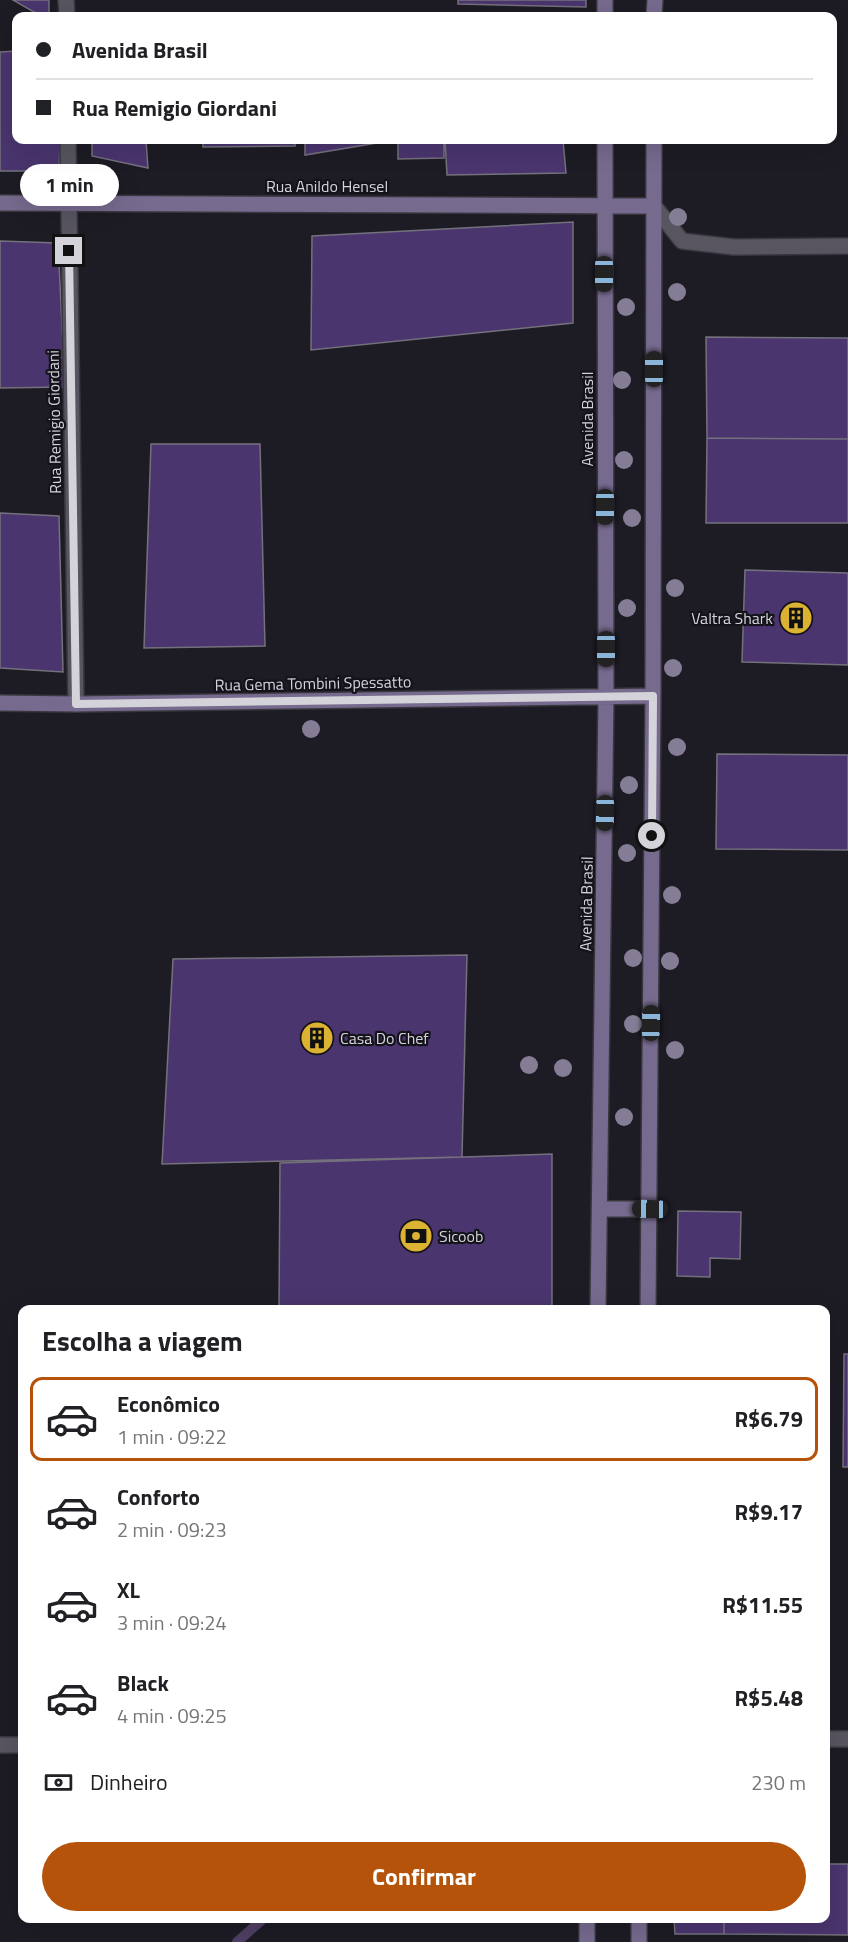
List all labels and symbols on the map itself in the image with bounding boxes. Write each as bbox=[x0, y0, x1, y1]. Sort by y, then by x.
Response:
callout: 1 min bbox=[20, 164, 118, 206]
street label: Rua Anildo Hensel bbox=[266, 174, 388, 198]
route end bbox=[55, 237, 82, 264]
car bbox=[595, 256, 613, 292]
street label: Rua Remigio Giordani bbox=[41, 350, 67, 494]
car bbox=[645, 351, 663, 387]
street label: Avenida Brasil bbox=[575, 371, 599, 467]
car bbox=[596, 489, 614, 525]
building icon: Valtra Shark bbox=[778, 600, 814, 636]
place label: Valtra Shark bbox=[691, 606, 773, 630]
car bbox=[597, 631, 615, 667]
street label: Rua Gema Tombini Spessatto bbox=[214, 669, 412, 697]
car bbox=[596, 795, 614, 831]
route start bbox=[638, 822, 665, 849]
street label: Avenida Brasil bbox=[573, 856, 599, 952]
car bbox=[642, 1005, 660, 1041]
building icon: Casa Do Chef bbox=[299, 1020, 335, 1056]
place label: Casa Do Chef bbox=[340, 1026, 429, 1050]
car bbox=[632, 1200, 668, 1218]
bank icon: Sicoob bbox=[398, 1218, 434, 1254]
place label: Sicoob bbox=[439, 1224, 483, 1248]

